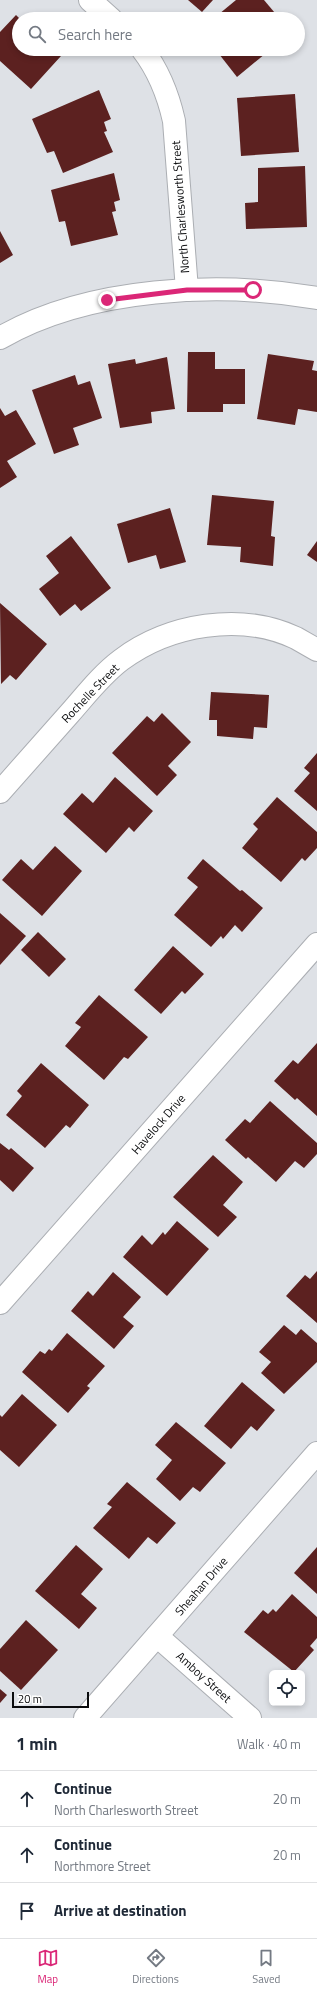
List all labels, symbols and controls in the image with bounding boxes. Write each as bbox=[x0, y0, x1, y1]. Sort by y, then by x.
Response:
search box bbox=[12, 12, 305, 56]
icon: search bbox=[26, 23, 48, 45]
text: Search here bbox=[58, 23, 132, 46]
street label: North Charlesworth Street bbox=[166, 139, 194, 274]
route start bbox=[244, 281, 262, 299]
route end bbox=[98, 291, 116, 309]
street label: Rochelle Street bbox=[57, 658, 124, 727]
street label: Havelock Drive bbox=[126, 1090, 190, 1158]
street label: Sheahan Drive bbox=[170, 1552, 232, 1620]
street label: Amboy Street bbox=[172, 1647, 237, 1708]
map controls bbox=[269, 1670, 305, 1706]
button: locate bbox=[269, 1670, 305, 1706]
scale bar bbox=[12, 1690, 89, 1709]
text: 20 m bbox=[18, 1691, 42, 1707]
text: 1 min bbox=[16, 1731, 57, 1757]
text: Walk · 40 m bbox=[237, 1734, 301, 1754]
text: Continue bbox=[54, 1777, 112, 1800]
icon: ahead bbox=[16, 1788, 38, 1810]
text: 20 m bbox=[273, 1789, 301, 1809]
text: North Charlesworth Street bbox=[54, 1800, 198, 1820]
text: Continue bbox=[54, 1833, 112, 1856]
icon: ahead bbox=[16, 1844, 38, 1866]
text: 20 m bbox=[273, 1845, 301, 1865]
text: Northmore Street bbox=[54, 1856, 151, 1876]
text: Arrive at destination bbox=[54, 1899, 187, 1922]
icon: arrive bbox=[16, 1900, 38, 1922]
tab: Map bbox=[37, 1947, 59, 1987]
tab: Directions bbox=[132, 1947, 179, 1987]
tab: Saved bbox=[252, 1947, 280, 1987]

